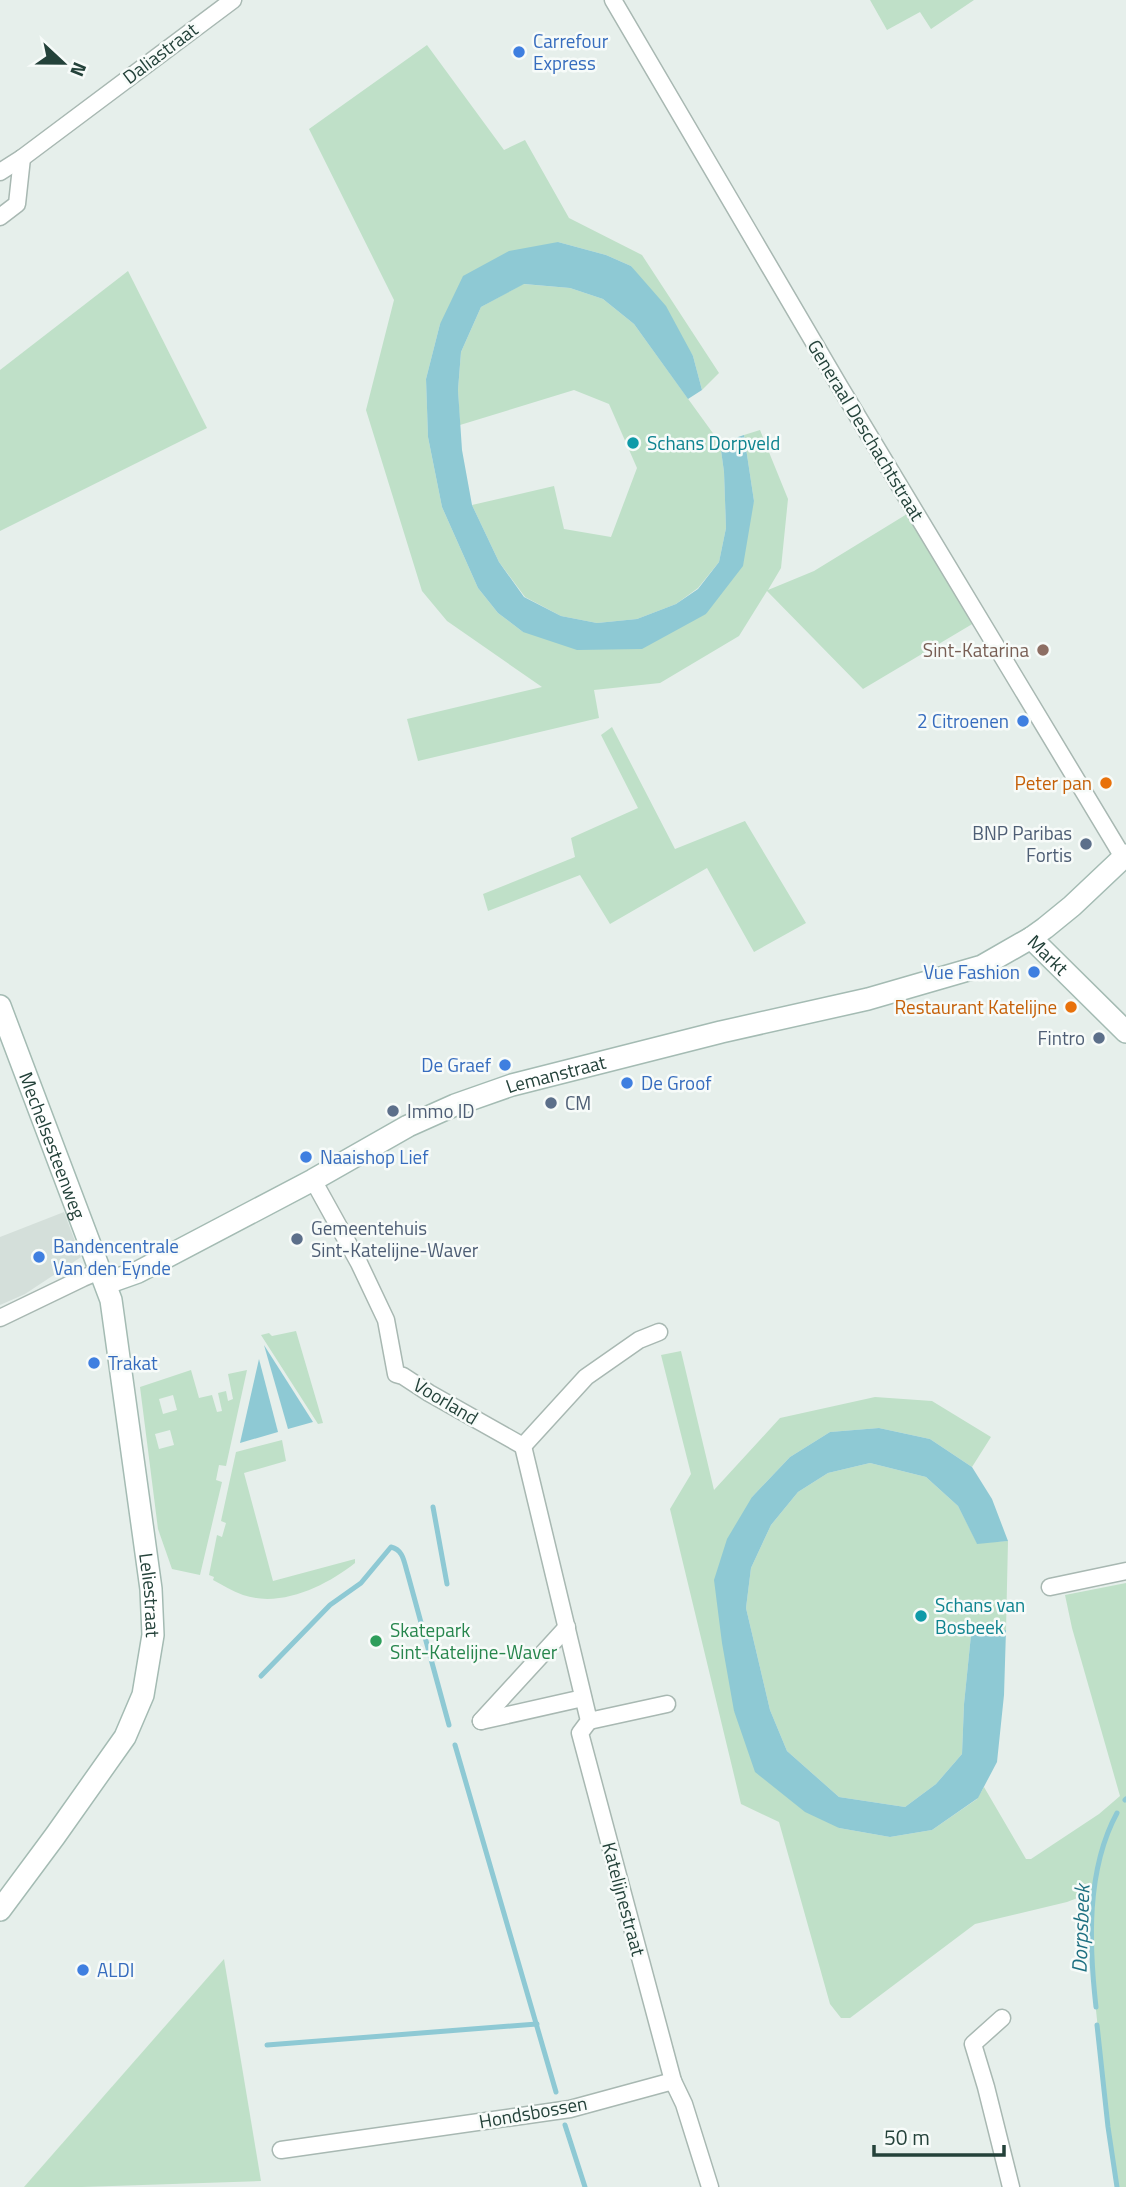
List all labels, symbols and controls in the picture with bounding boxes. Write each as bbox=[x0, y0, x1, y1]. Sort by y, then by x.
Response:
street label: Daliastraat bbox=[116, 14, 204, 91]
place label: Carrefour Express bbox=[533, 26, 609, 77]
north arrow bbox=[28, 28, 98, 98]
marker: Carrefour Express bbox=[511, 44, 527, 60]
text: N bbox=[63, 58, 95, 81]
street label: Generaal Deschachtstraat bbox=[801, 334, 932, 526]
place label: Schans Dorpveld bbox=[647, 428, 780, 457]
marker: Schans Dorpveld bbox=[625, 435, 641, 451]
place label: Sint-Katarina bbox=[923, 635, 1029, 664]
marker: Sint-Katarina bbox=[1035, 642, 1051, 658]
place label: 2 Citroenen bbox=[917, 706, 1009, 735]
marker: 2 Citroenen bbox=[1015, 713, 1031, 729]
place label: Peter pan bbox=[1015, 768, 1092, 797]
marker: Peter pan bbox=[1098, 775, 1114, 791]
place label: BNP Paribas Fortis bbox=[972, 818, 1072, 869]
marker: BNP Paribas Fortis bbox=[1078, 836, 1094, 852]
street label: Markt bbox=[1021, 927, 1076, 982]
place label: Vue Fashion bbox=[923, 957, 1020, 986]
marker: Vue Fashion bbox=[1026, 964, 1042, 980]
place label: Restaurant Katelijne bbox=[895, 992, 1057, 1021]
marker: Restaurant Katelijne bbox=[1063, 999, 1079, 1015]
place label: Fintro bbox=[1038, 1023, 1085, 1052]
marker: Fintro bbox=[1091, 1030, 1107, 1046]
street label: Lemanstraat bbox=[502, 1047, 609, 1100]
place label: De Graef bbox=[421, 1050, 492, 1079]
marker: De Graef bbox=[497, 1057, 513, 1073]
street label: Mechelsesteenweg bbox=[12, 1068, 94, 1223]
place label: De Groof bbox=[641, 1068, 712, 1097]
marker: De Groof bbox=[619, 1075, 635, 1091]
place label: CM bbox=[565, 1088, 591, 1117]
marker: CM bbox=[543, 1095, 559, 1111]
place label: Immo ID bbox=[407, 1096, 475, 1125]
marker: Immo ID bbox=[385, 1103, 401, 1119]
place label: Naaishop Lief bbox=[320, 1142, 429, 1171]
marker: Naaishop Lief bbox=[298, 1149, 314, 1165]
place label: Gemeentehuis Sint-Katelijne-Waver bbox=[311, 1213, 479, 1264]
place label: Bandencentrale Van den Eynde bbox=[53, 1231, 179, 1282]
marker: Gemeentehuis Sint-Katelijne-Waver bbox=[289, 1231, 305, 1247]
marker: Bandencentrale Van den Eynde bbox=[31, 1249, 47, 1265]
place label: Trakat bbox=[108, 1348, 158, 1377]
marker: Trakat bbox=[86, 1355, 102, 1371]
street label: Voorland bbox=[408, 1370, 484, 1431]
street label: Leliestraat bbox=[132, 1551, 168, 1638]
place label: Schans van Bosbeek bbox=[935, 1590, 1025, 1641]
marker: Schans van Bosbeek bbox=[913, 1608, 929, 1624]
place label: Skatepark Sint-Katelijne-Waver bbox=[390, 1615, 558, 1666]
marker: Skatepark Sint-Katelijne-Waver bbox=[368, 1633, 384, 1649]
street label: Katelijnestraat bbox=[595, 1839, 654, 1959]
water label: Dorpsbeek bbox=[1062, 1882, 1098, 1974]
place label: ALDI bbox=[97, 1955, 134, 1984]
marker: ALDI bbox=[75, 1962, 91, 1978]
street label: Hondsbossen bbox=[477, 2088, 589, 2135]
scale bar bbox=[874, 2114, 1004, 2158]
text: 50 m bbox=[884, 2121, 930, 2153]

